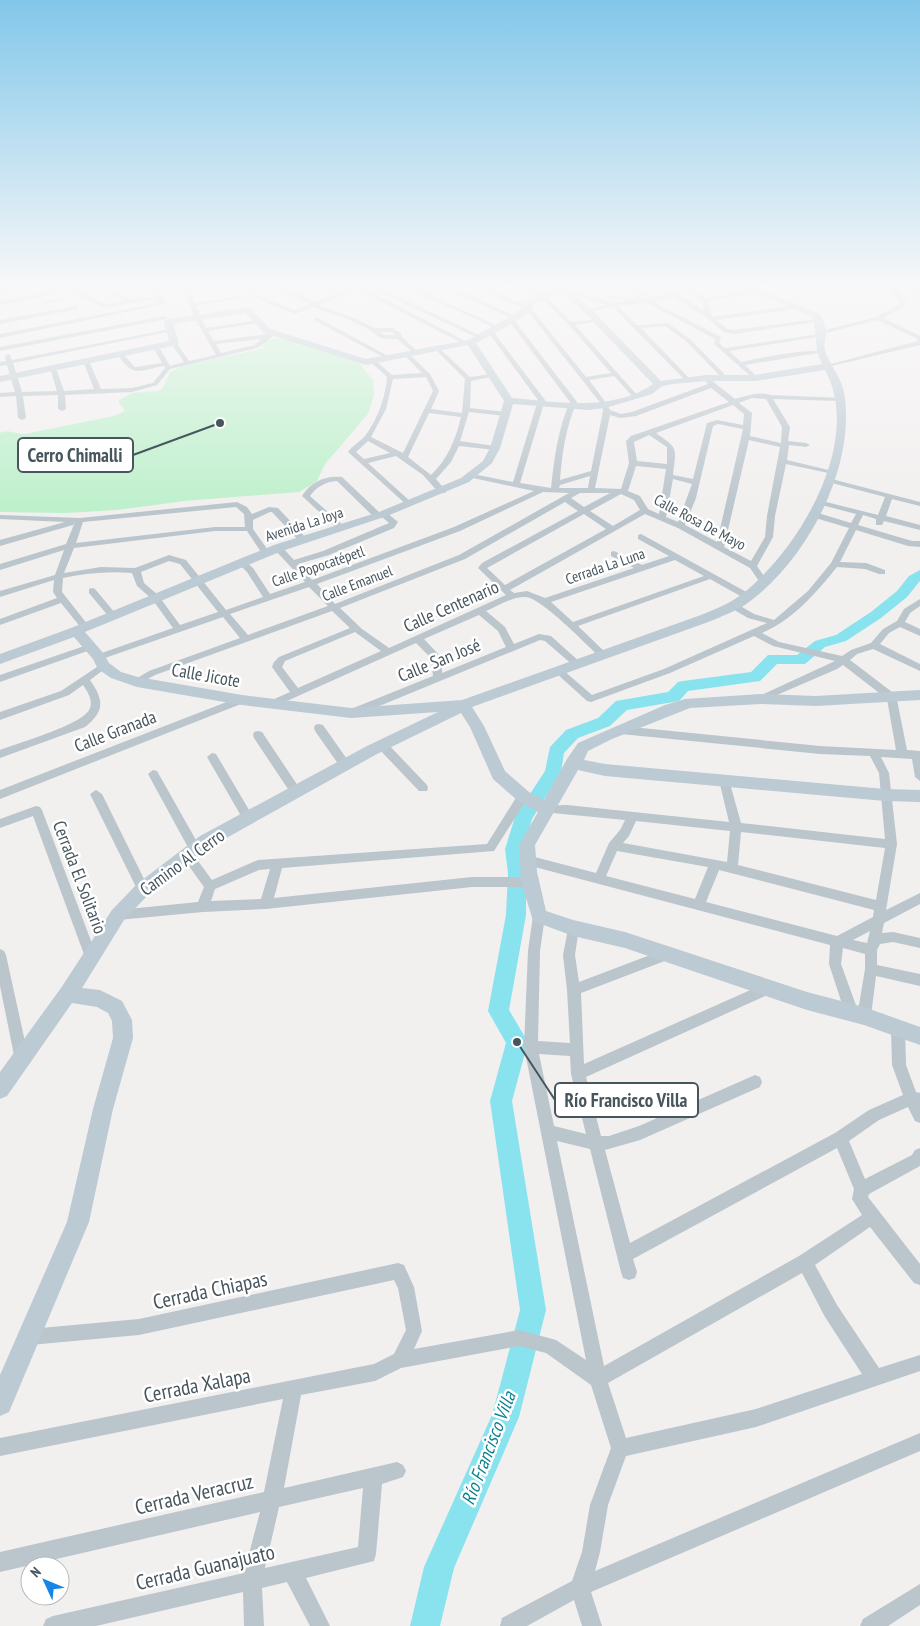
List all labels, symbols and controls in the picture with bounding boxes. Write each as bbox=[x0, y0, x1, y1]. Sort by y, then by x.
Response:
callout: Cerro Chimalli bbox=[18, 438, 133, 472]
text: Cerro Chimalli bbox=[28, 443, 122, 467]
street label: Calle Rosa De Mayo bbox=[651, 490, 749, 554]
street label: Avenida La Joya bbox=[263, 502, 345, 546]
street label: Calle Popocatépetl bbox=[269, 541, 367, 591]
street label: Cerrada La Luna bbox=[563, 544, 647, 588]
street label: Calle Emanuel bbox=[319, 561, 395, 605]
street label: Calle Centenario bbox=[400, 575, 502, 637]
street label: Calle San José bbox=[394, 633, 484, 687]
street label: Calle Jicote bbox=[170, 658, 242, 692]
street label: Calle Granada bbox=[71, 705, 159, 757]
street label: Cerrada El Solitario bbox=[48, 817, 112, 937]
street label: Camino Al Cerro bbox=[135, 823, 229, 900]
callout: Río Francisco Villa bbox=[555, 1083, 698, 1117]
text: Río Francisco Villa bbox=[565, 1088, 688, 1112]
street label: Cerrada Chiapas bbox=[150, 1265, 270, 1315]
street label: Cerrada Xalapa bbox=[141, 1361, 253, 1409]
water label: Río Francisco Villa bbox=[455, 1387, 521, 1508]
street label: Cerrada Veracruz bbox=[132, 1467, 256, 1521]
street label: Cerrada Guanajuato bbox=[133, 1538, 277, 1596]
north arrow bbox=[20, 1556, 70, 1606]
text: N bbox=[27, 1563, 45, 1581]

